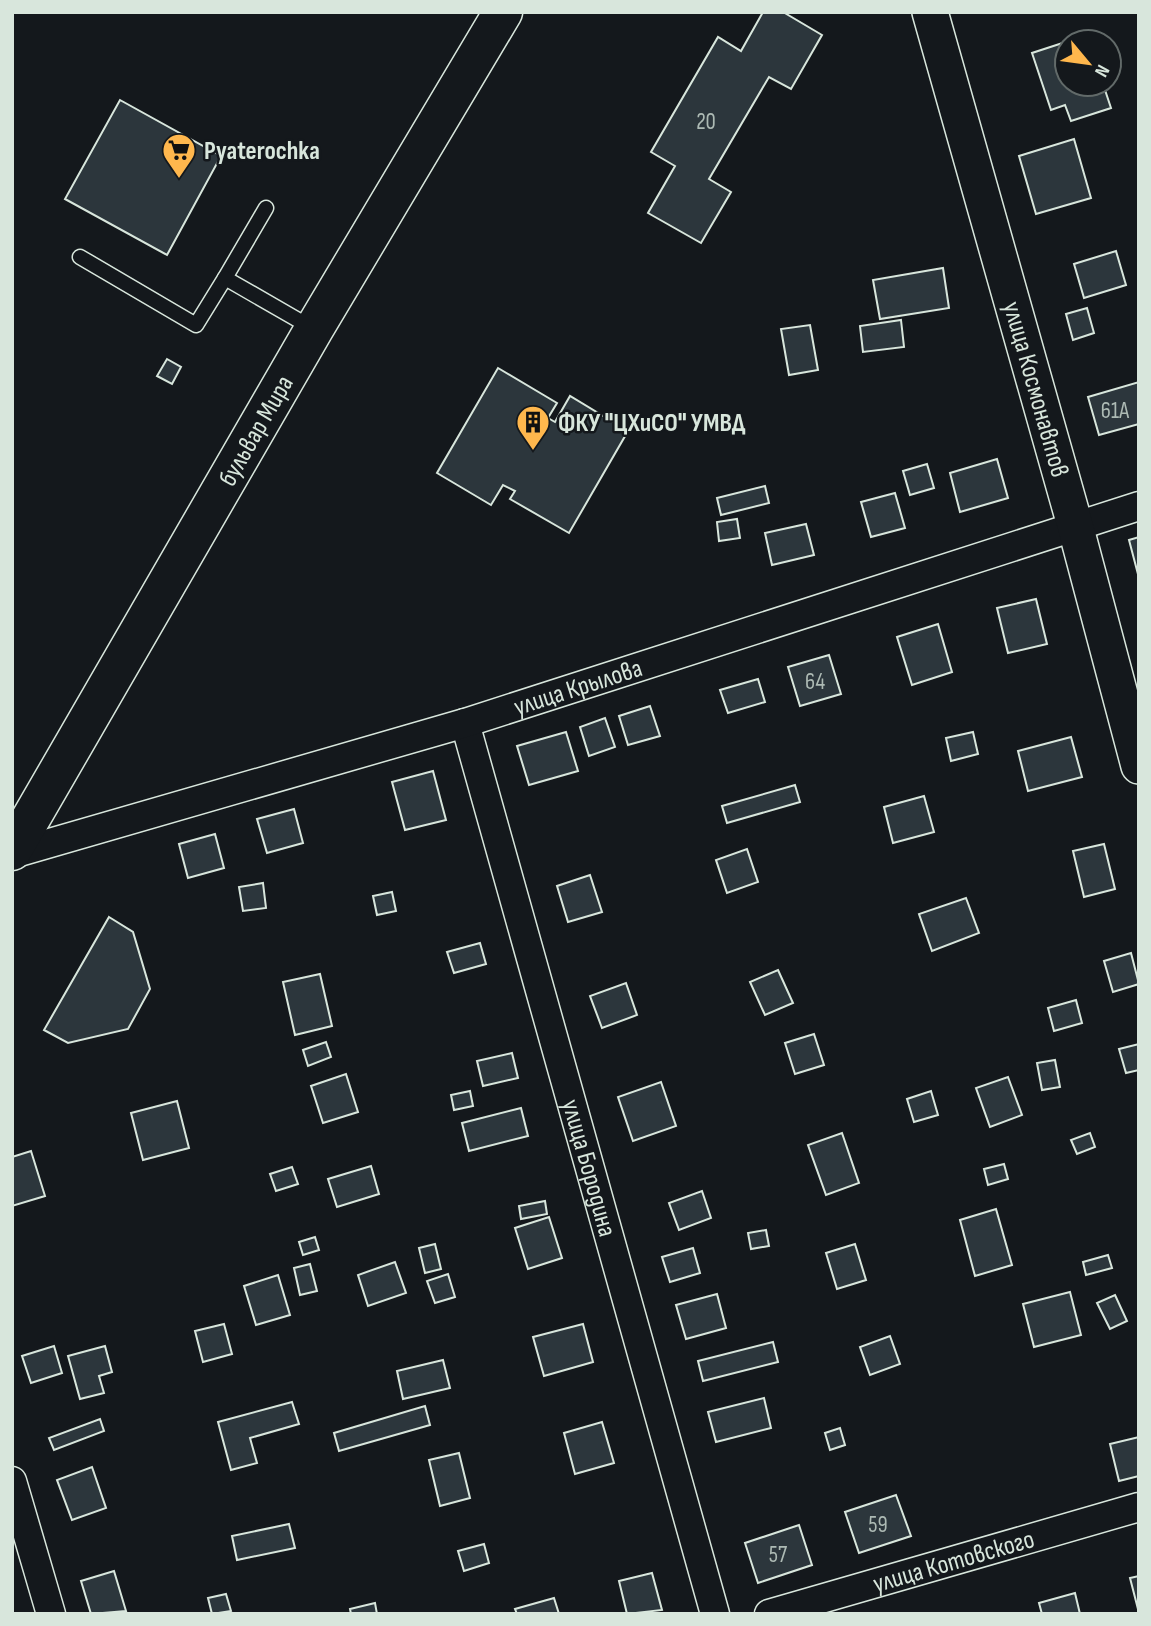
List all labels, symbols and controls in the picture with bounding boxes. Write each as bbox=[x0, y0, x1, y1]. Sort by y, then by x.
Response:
north arrow bbox=[1053, 28, 1123, 98]
text: N bbox=[1089, 60, 1114, 81]
house number: 20 bbox=[696, 108, 716, 136]
supermarket icon: Pyaterochka bbox=[160, 131, 198, 180]
place label: Pyaterochka bbox=[204, 136, 320, 167]
street label: улица Космонавтов bbox=[996, 298, 1075, 481]
street label: бульвар Мира bbox=[213, 370, 301, 492]
house number: 61А bbox=[1101, 397, 1129, 425]
building icon: ФКУ "ЦХиСО" УМВД bbox=[514, 403, 552, 452]
place label: ФКУ "ЦХиСО" УМВД bbox=[558, 408, 746, 439]
street label: улица Крылова bbox=[510, 653, 646, 723]
house number: 64 bbox=[805, 668, 825, 696]
street label: улица Бородина bbox=[554, 1096, 622, 1240]
house number: 59 bbox=[868, 1511, 888, 1539]
street label: улица Котовского bbox=[870, 1524, 1038, 1600]
house number: 57 bbox=[769, 1541, 787, 1569]

